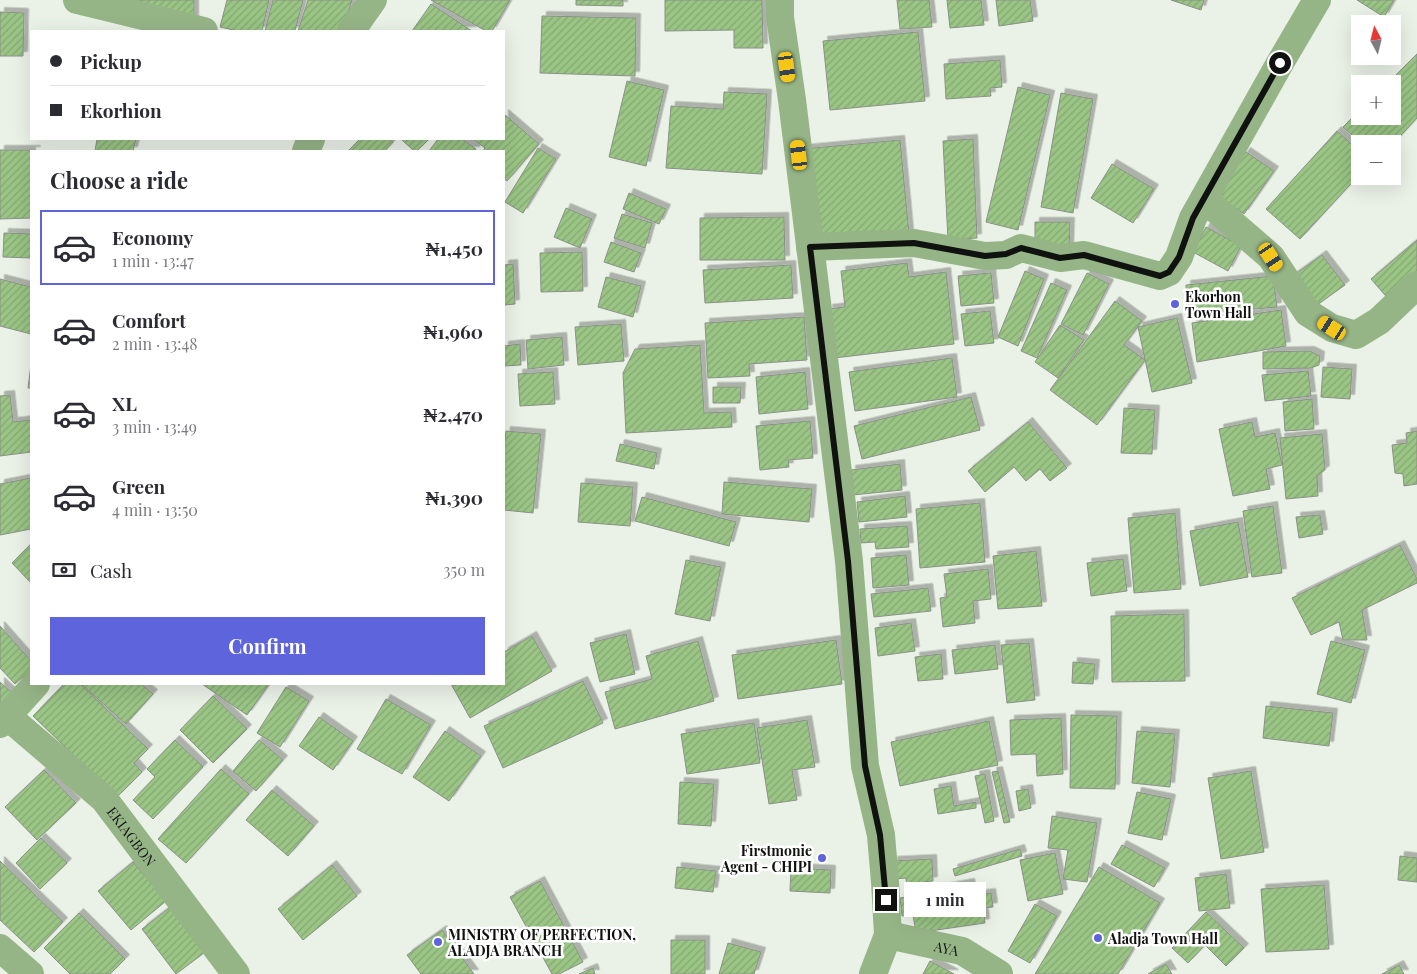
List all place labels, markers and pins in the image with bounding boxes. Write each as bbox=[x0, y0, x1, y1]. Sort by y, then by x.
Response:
place label: Ekorhon Town Hall bbox=[1185, 287, 1252, 322]
marker: Ekorhon Town Hall bbox=[1169, 298, 1181, 310]
place label: Firstmonie Agent - CHIPI bbox=[720, 841, 812, 876]
marker: Firstmonie Agent - CHIPI bbox=[816, 852, 828, 864]
place label: MINISTRY OF PERFECTION, ALADJA BRANCH bbox=[447, 925, 636, 960]
place label: Aladja Town Hall bbox=[1107, 929, 1219, 948]
marker: Aladja Town Hall bbox=[1092, 932, 1104, 944]
marker: MINISTRY OF PERFECTION, ALADJA BRANCH bbox=[432, 936, 444, 948]

